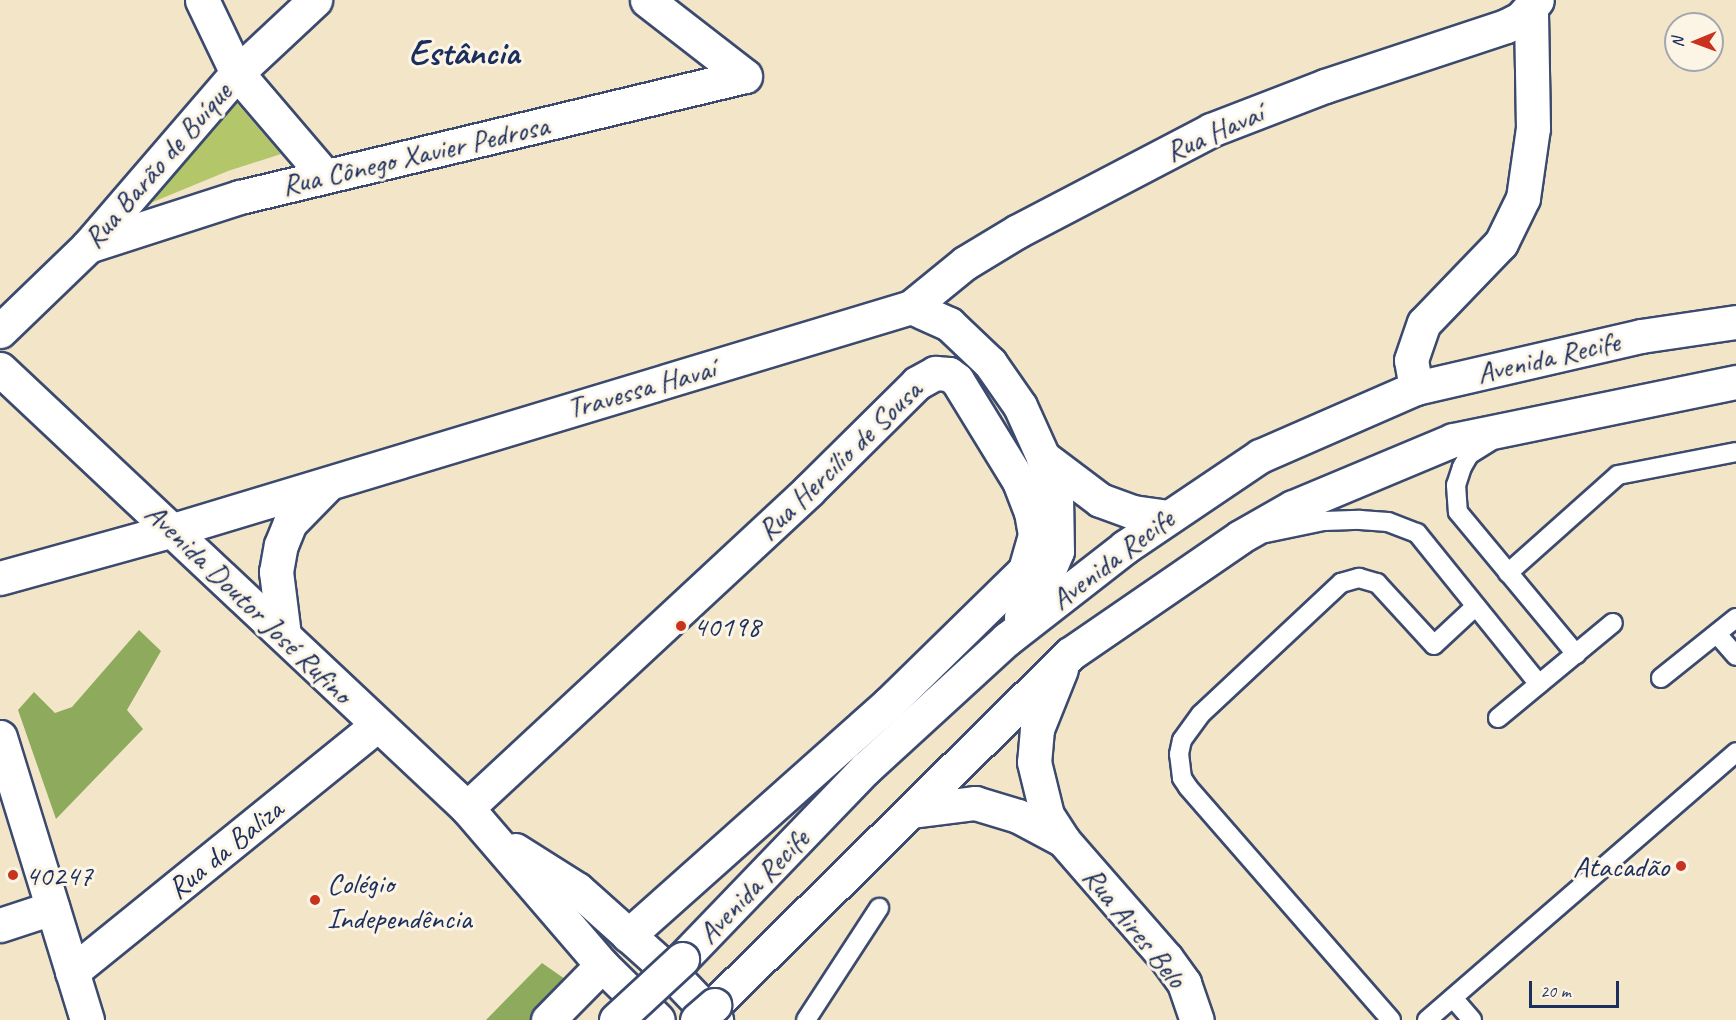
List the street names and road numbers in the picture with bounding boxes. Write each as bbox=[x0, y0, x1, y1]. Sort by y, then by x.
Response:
street label: Rua Barão de Buíque bbox=[75, 74, 239, 256]
street label: Rua Havaí bbox=[1160, 95, 1268, 169]
street label: Rua Cônego Xavier Pedrosa bbox=[278, 107, 552, 203]
street label: Avenida Recife bbox=[1473, 323, 1623, 391]
street label: Travessa Havaí bbox=[563, 350, 719, 426]
street label: Rua Hercílio de Sousa bbox=[749, 372, 929, 548]
street label: Avenida Doutor José Rufino bbox=[138, 495, 360, 711]
street label: Avenida Recife bbox=[1043, 501, 1181, 617]
street label: Rua da Baliza bbox=[160, 791, 290, 907]
street label: Avenida Recife bbox=[690, 821, 816, 951]
street label: Rua Aires Belo bbox=[1075, 859, 1195, 995]

